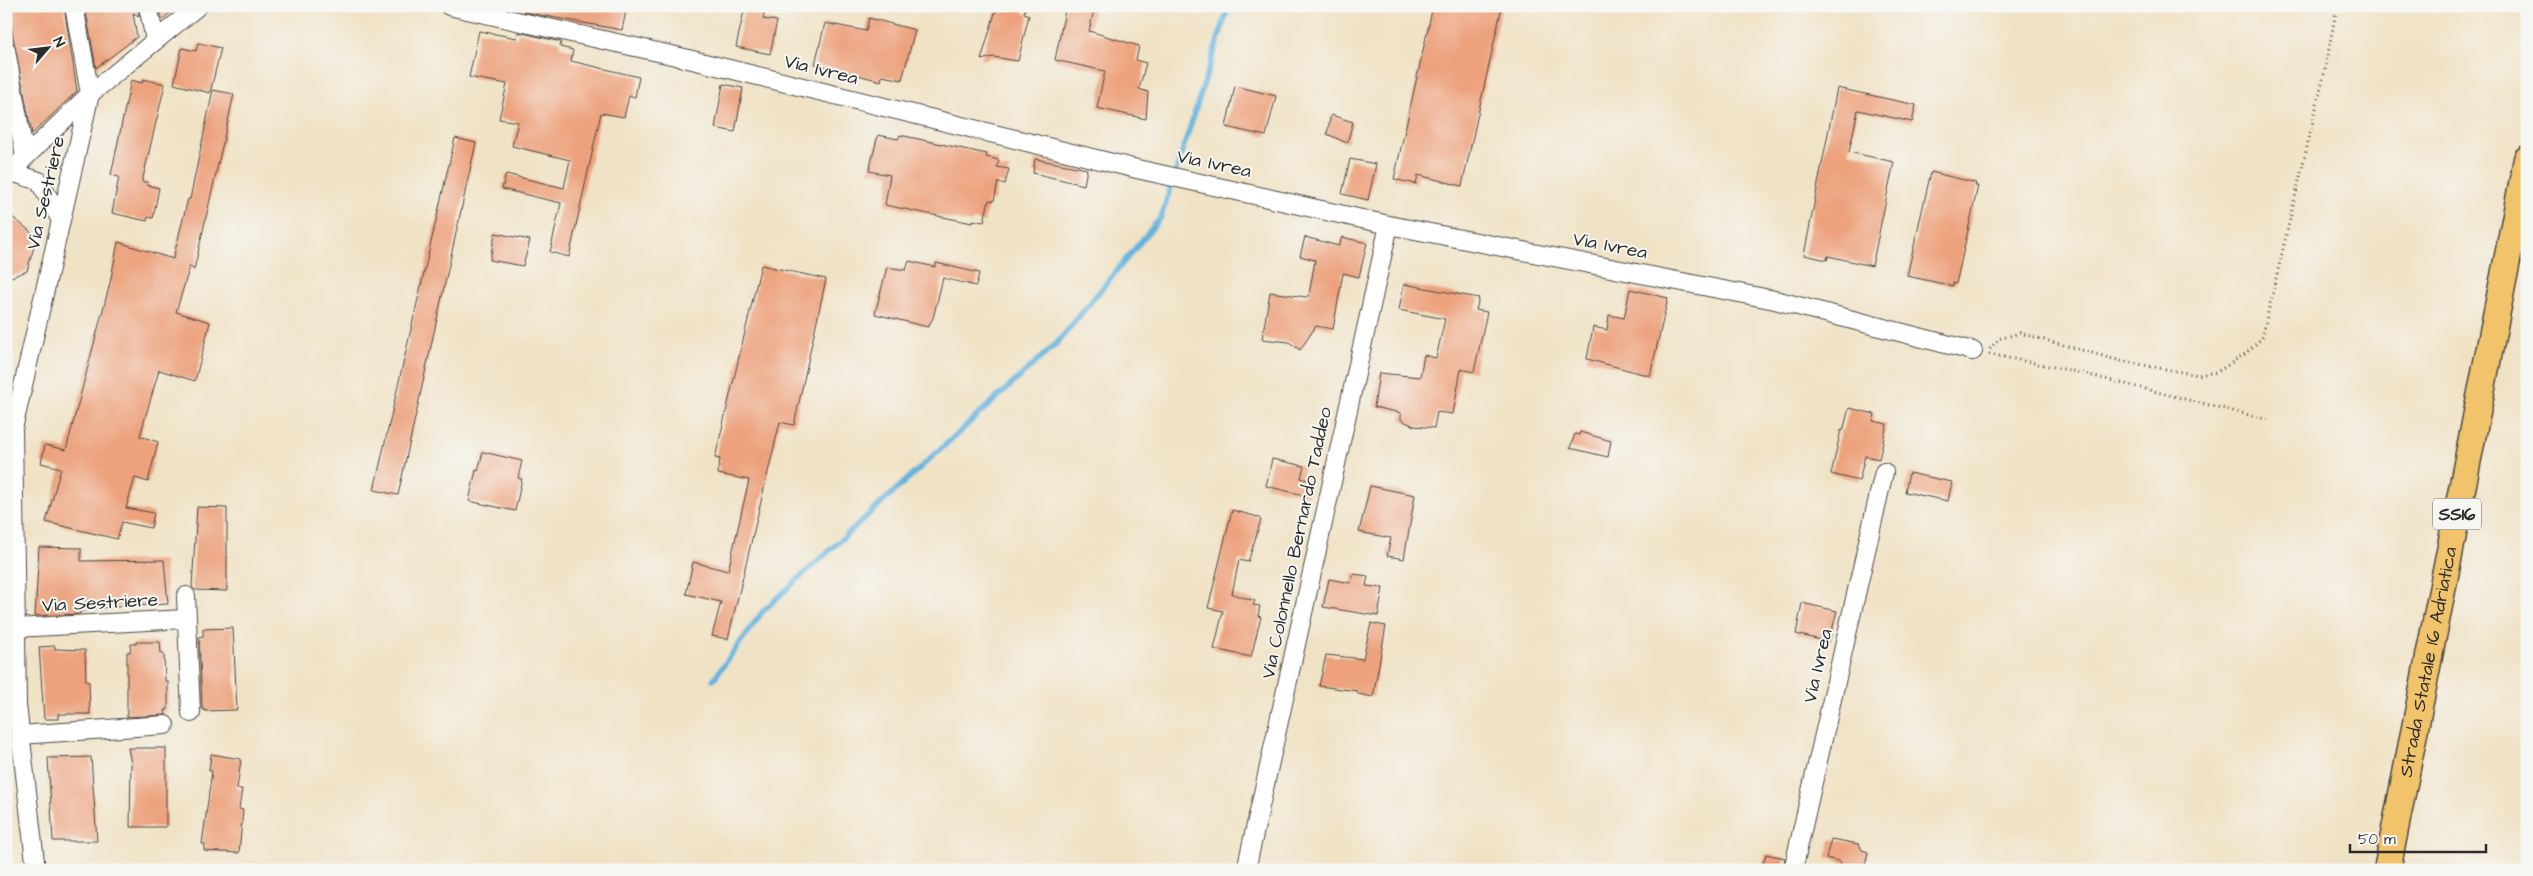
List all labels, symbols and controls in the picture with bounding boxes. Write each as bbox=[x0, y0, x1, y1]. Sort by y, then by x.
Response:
north arrow bbox=[22, 22, 72, 72]
text: N bbox=[48, 34, 70, 51]
street label: Via Ivrea bbox=[781, 48, 861, 92]
street label: Via Sestriere bbox=[20, 133, 72, 253]
street label: Via Ivrea bbox=[1174, 143, 1254, 185]
street label: Via Ivrea bbox=[1570, 226, 1650, 266]
street label: Via Colonnello Bernardo Taddeo bbox=[1255, 404, 1339, 681]
road number: SS16 bbox=[2433, 498, 2481, 530]
street label: Strada Statale 16 Adriatica bbox=[2392, 544, 2464, 779]
street label: Via Sestriere bbox=[41, 586, 159, 620]
street label: Via Ivrea bbox=[1796, 626, 1840, 706]
scale bar bbox=[2350, 821, 2487, 853]
text: 50 m bbox=[2358, 829, 2396, 850]

